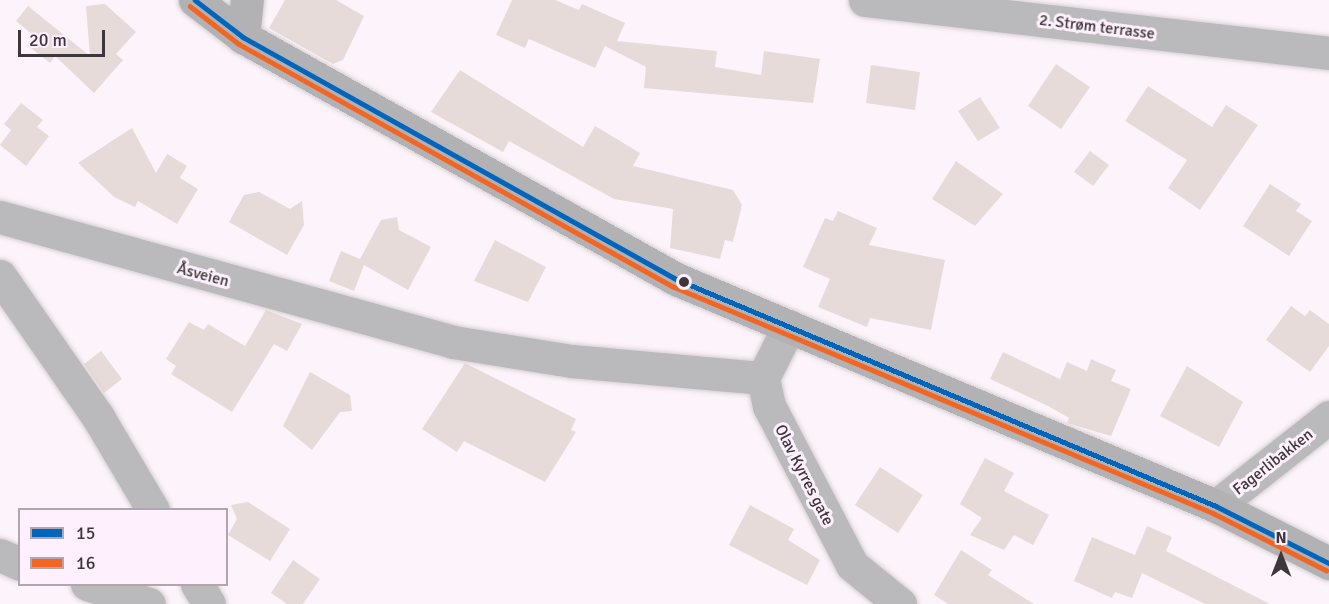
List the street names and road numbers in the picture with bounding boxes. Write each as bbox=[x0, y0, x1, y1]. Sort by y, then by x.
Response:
street label: 2. Strøm terrasse bbox=[1038, 10, 1156, 44]
street label: Åsveien bbox=[175, 259, 231, 291]
street label: Olav Kyrres gate bbox=[770, 421, 838, 529]
street label: Fagerlibakken bbox=[1229, 425, 1317, 499]

